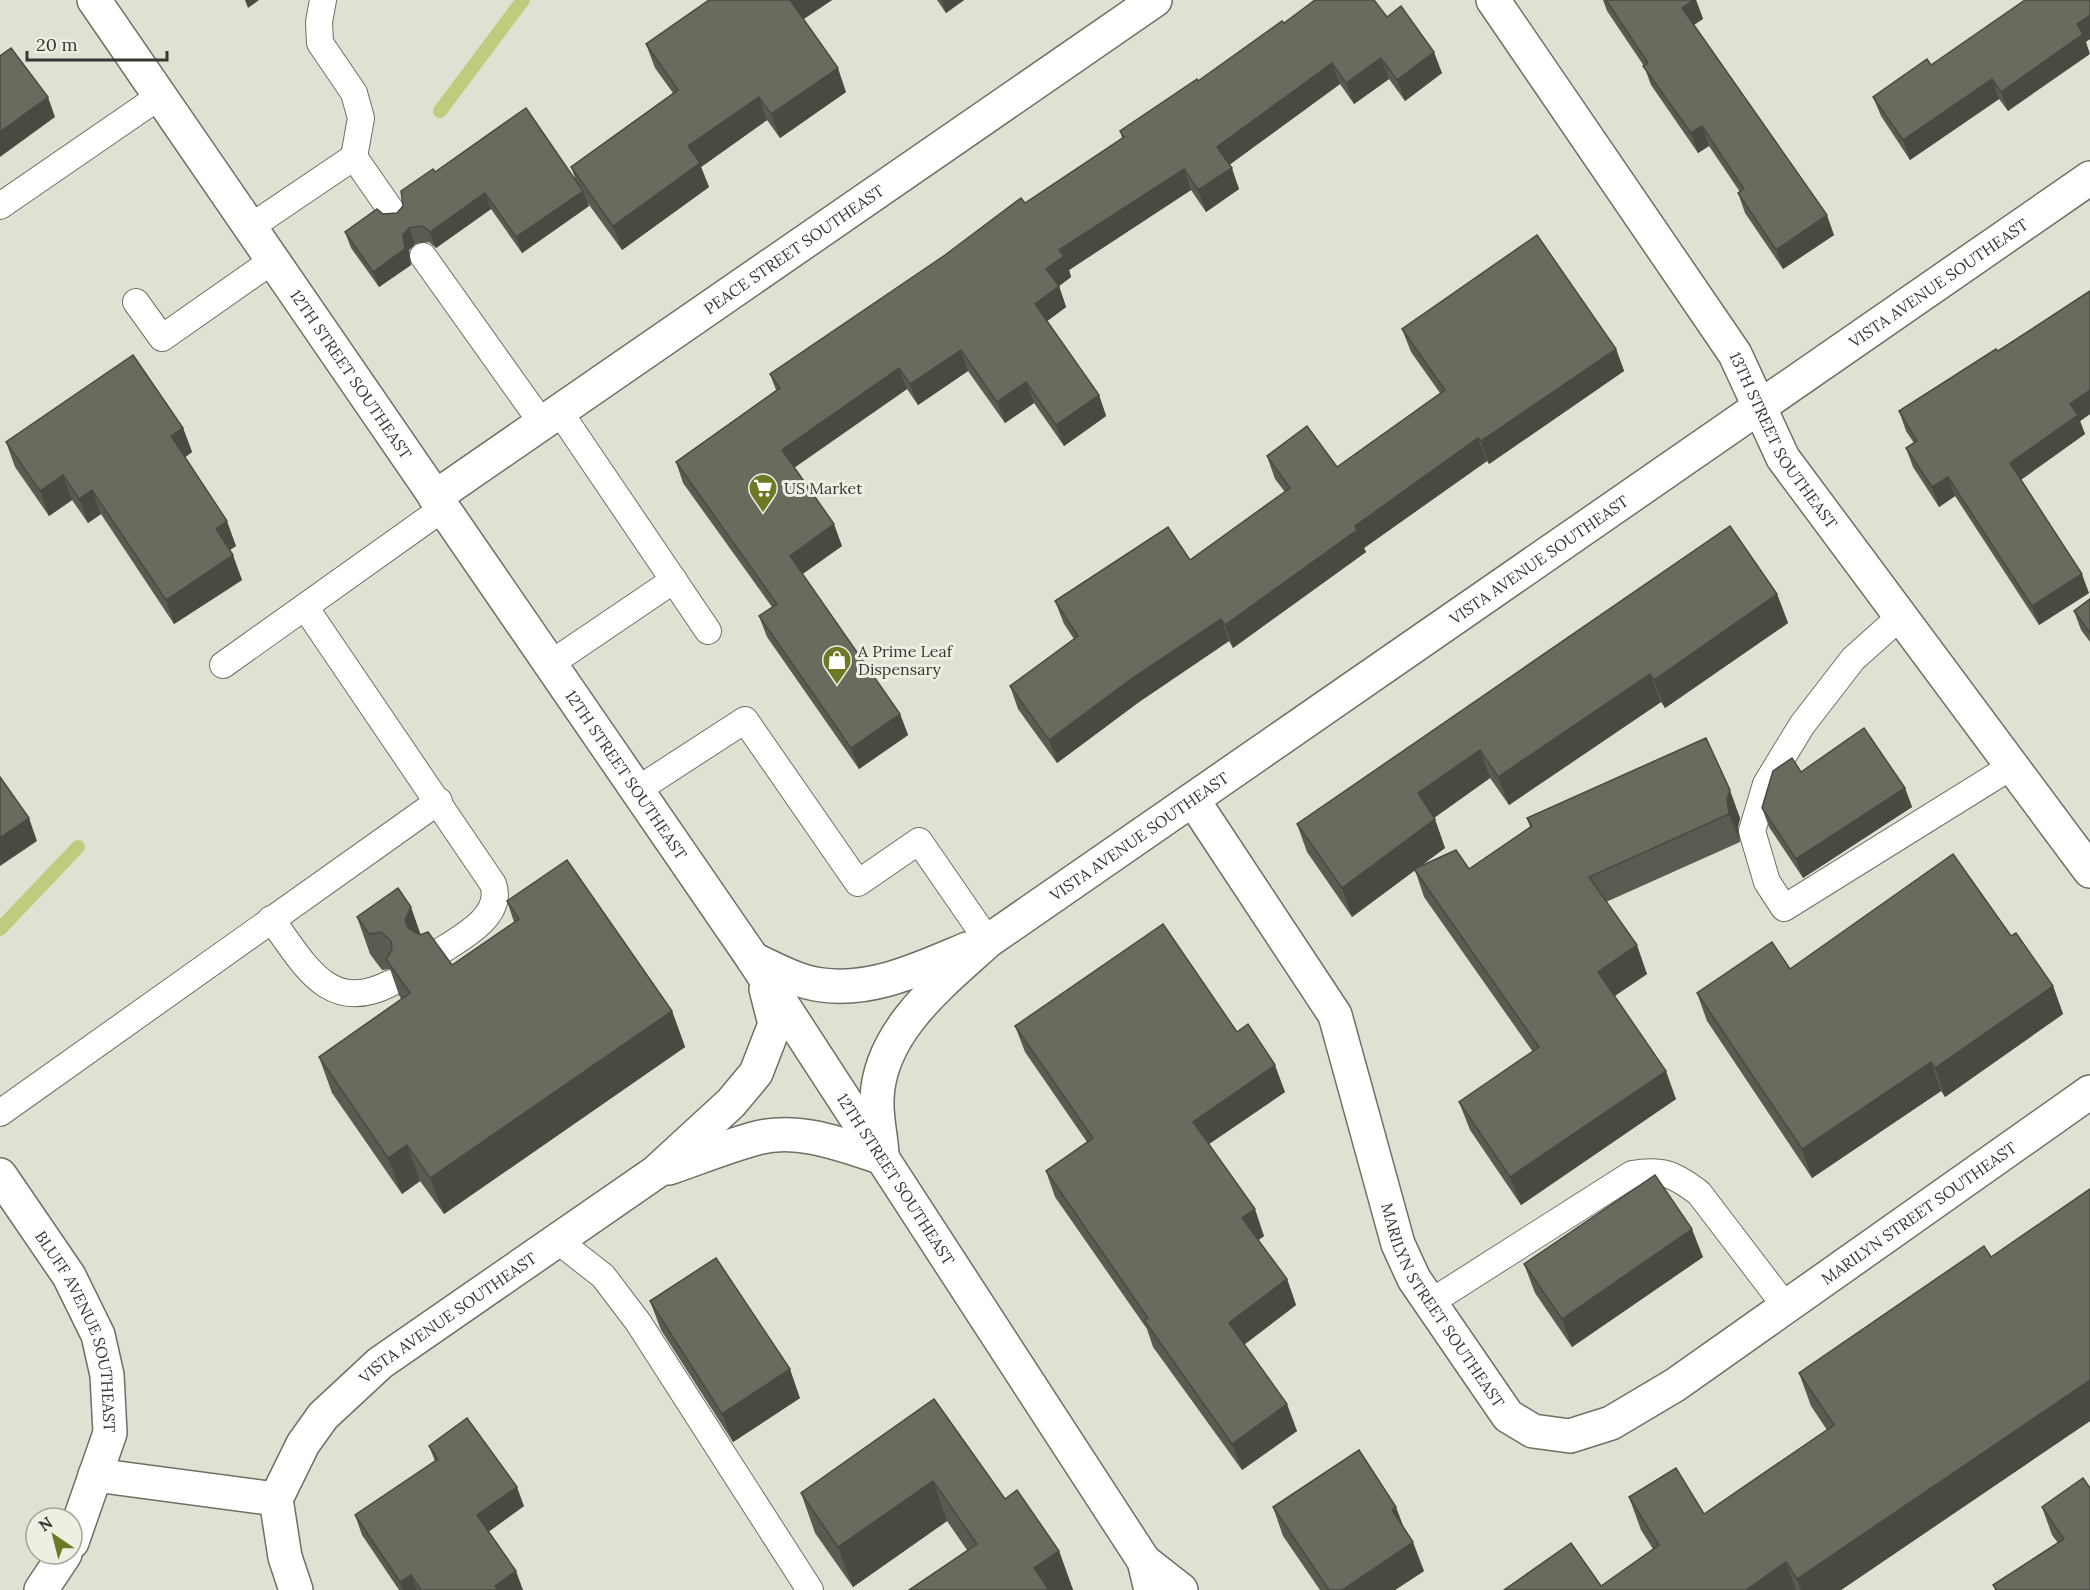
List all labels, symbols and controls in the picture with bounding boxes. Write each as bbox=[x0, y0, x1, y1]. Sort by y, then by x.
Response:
scale bar bbox=[27, 24, 166, 62]
text: 20 m bbox=[36, 33, 78, 56]
street label: PEACE STREET SOUTHEAST bbox=[700, 180, 888, 318]
street label: VISTA AVENUE SOUTHEAST bbox=[1844, 214, 2032, 352]
street label: 12TH STREET SOUTHEAST bbox=[286, 286, 416, 463]
street label: 13TH STREET SOUTHEAST bbox=[1725, 348, 1842, 532]
supermarket icon: US Market bbox=[747, 472, 779, 514]
place label: US Market bbox=[784, 478, 863, 498]
street label: VISTA AVENUE SOUTHEAST bbox=[1445, 491, 1632, 629]
place label: A Prime Leaf Dispensary bbox=[857, 641, 954, 679]
shop icon: A Prime Leaf Dispensary bbox=[821, 644, 853, 686]
street label: 12TH STREET SOUTHEAST bbox=[561, 686, 692, 863]
street label: VISTA AVENUE SOUTHEAST bbox=[1045, 767, 1233, 906]
street label: 12TH STREET SOUTHEAST bbox=[833, 1089, 959, 1269]
street label: MARILYN STREET SOUTHEAST bbox=[1817, 1137, 2020, 1289]
street label: MARILYN STREET SOUTHEAST bbox=[1377, 1201, 1509, 1411]
street label: BLUFF AVENUE SOUTHEAST bbox=[31, 1227, 120, 1433]
street label: VISTA AVENUE SOUTHEAST bbox=[354, 1248, 540, 1388]
north arrow bbox=[24, 1506, 84, 1566]
text: N bbox=[35, 1512, 56, 1535]

